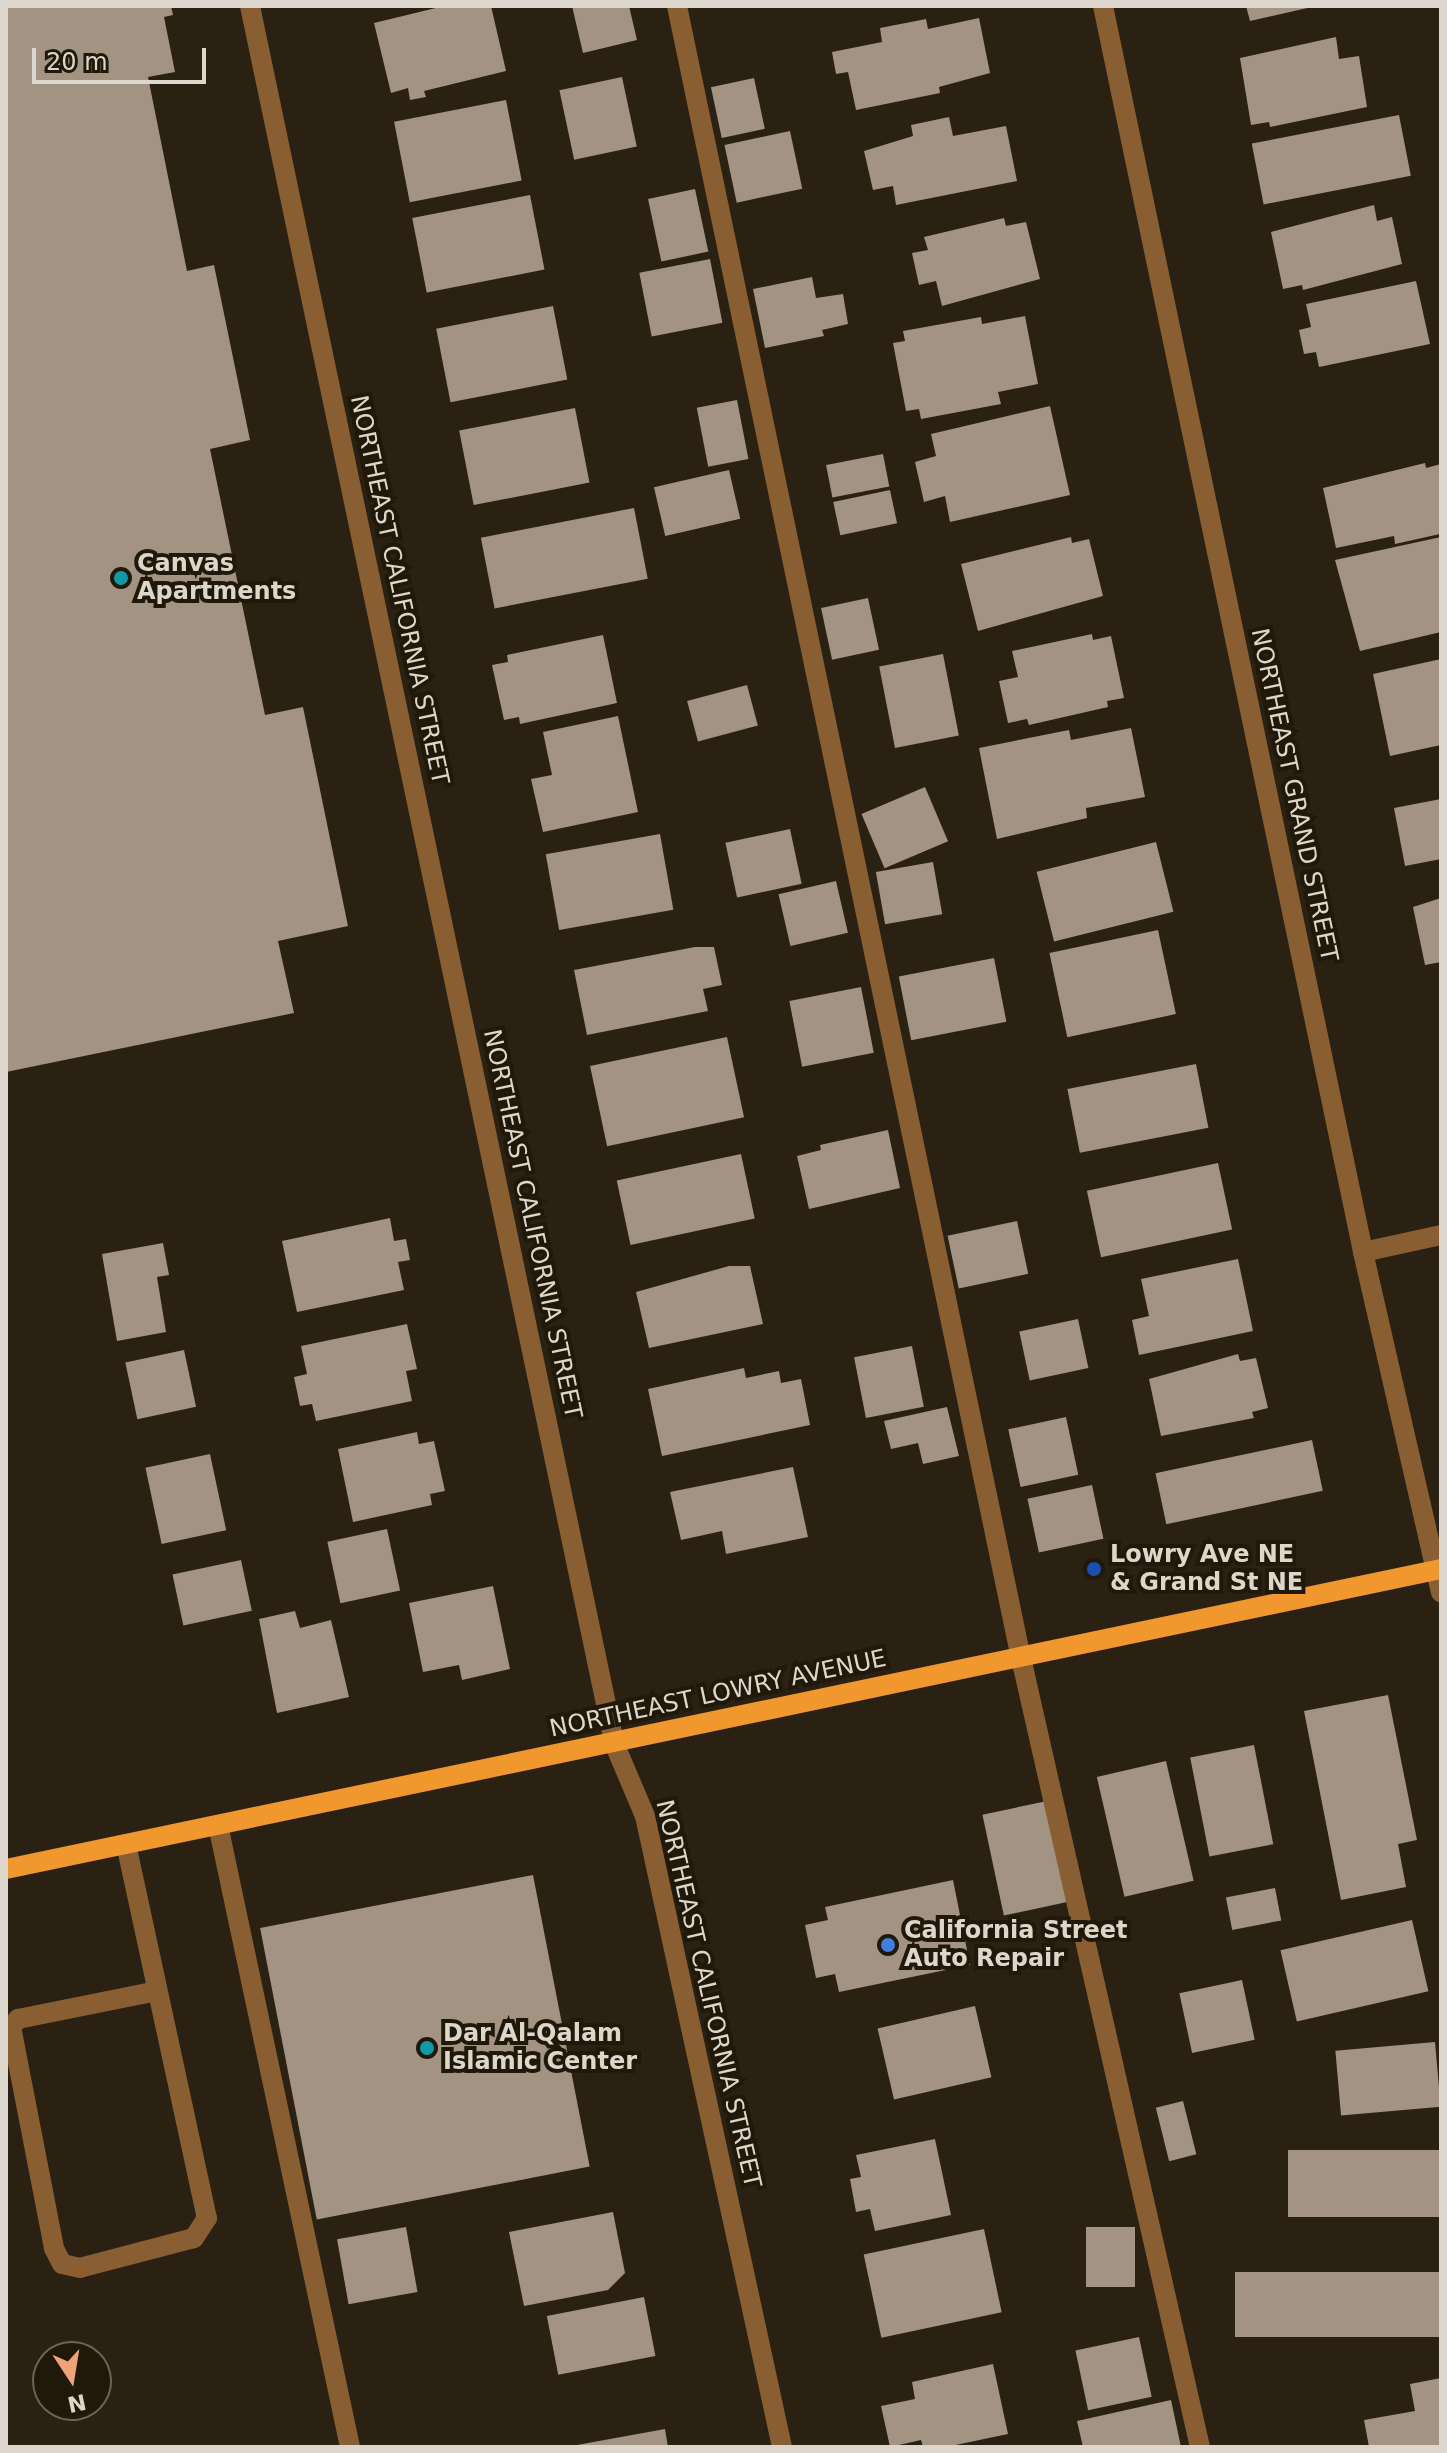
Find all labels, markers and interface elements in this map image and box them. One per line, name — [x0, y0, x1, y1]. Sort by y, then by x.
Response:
scale bar — [36, 32, 210, 82]
text: 20 m — [46, 48, 108, 76]
street label: NORTHEAST CALIFORNIA STREET — [344, 393, 454, 787]
place label: Canvas Apartments — [137, 550, 296, 606]
marker: Canvas Apartments — [112, 569, 130, 587]
street label: NORTHEAST GRAND STREET — [1245, 626, 1343, 964]
street label: NORTHEAST CALIFORNIA STREET — [477, 1027, 587, 1421]
place label: Lowry Ave NE & Grand St NE — [1110, 1541, 1303, 1597]
marker: Lowry Ave NE & Grand St NE — [1085, 1560, 1103, 1578]
street label: NORTHEAST LOWRY AVENUE — [547, 1644, 889, 1744]
street label: NORTHEAST CALIFORNIA STREET — [649, 1797, 767, 2191]
place label: California Street Auto Repair — [904, 1917, 1128, 1973]
marker: California Street Auto Repair — [879, 1936, 897, 1954]
place label: Dar Al-Qalam Islamic Center — [443, 2020, 637, 2076]
marker: Dar Al-Qalam Islamic Center — [418, 2039, 436, 2057]
north arrow — [32, 2341, 112, 2421]
text: N — [65, 2389, 88, 2417]

